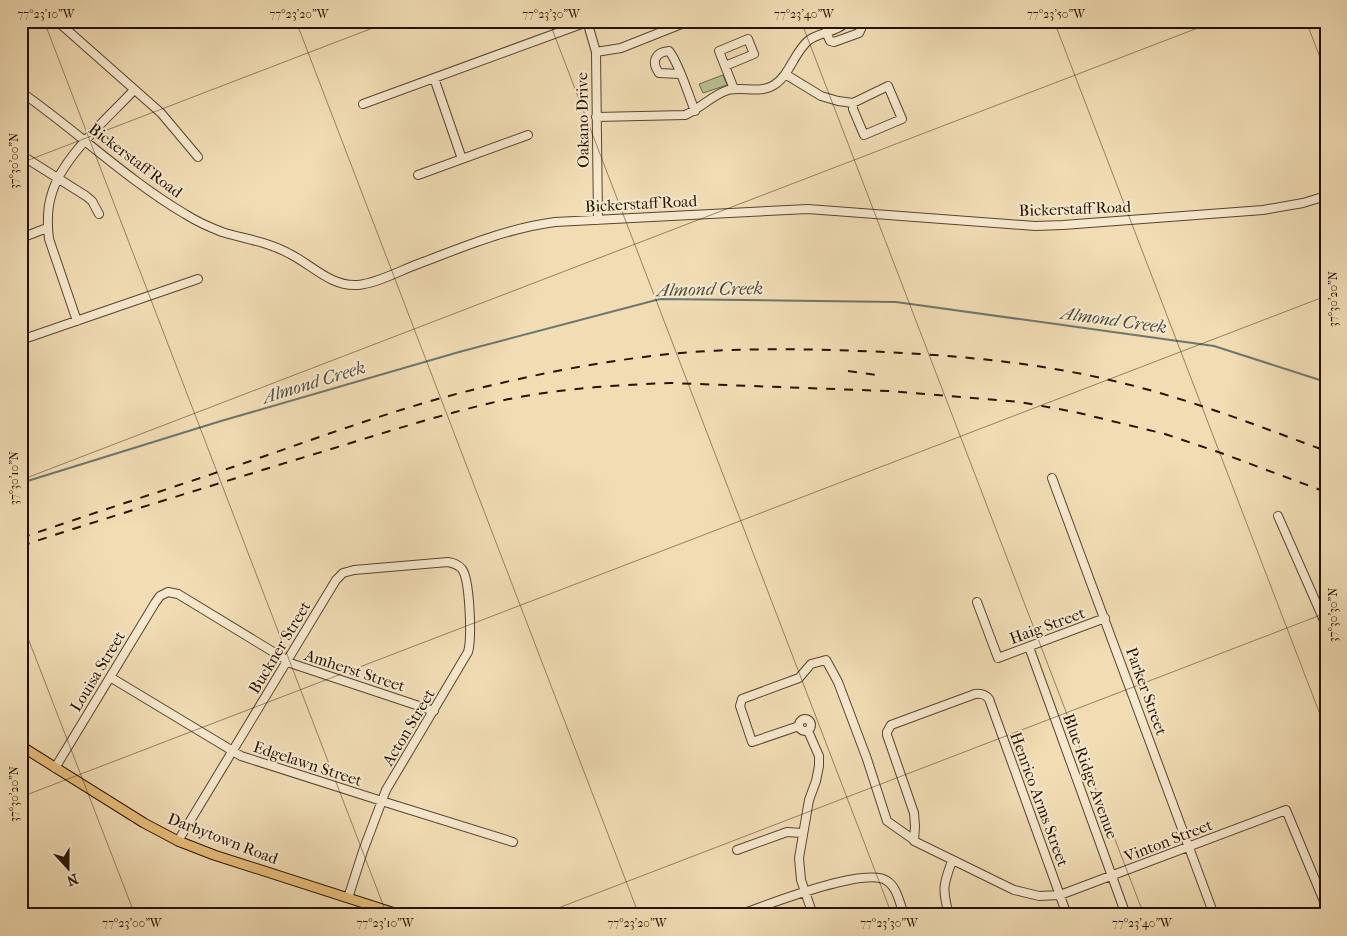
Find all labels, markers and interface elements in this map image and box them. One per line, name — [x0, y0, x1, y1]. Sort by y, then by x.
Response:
text: 77°23'10"W — [18, 7, 76, 21]
text: 77°23'20"W — [270, 7, 330, 21]
text: 77°23'30"W — [522, 7, 581, 21]
text: 77°23'40"W — [774, 7, 835, 21]
text: 77°23'50"W — [1027, 7, 1086, 21]
street label: Oakano Drive — [572, 72, 593, 168]
street label: Bickerstaff Road — [85, 119, 186, 202]
text: 37°30'00"N — [7, 133, 21, 189]
street label: Bickerstaff Road — [584, 191, 698, 216]
street label: Bickerstaff Road — [1019, 197, 1132, 220]
text: 37°30'20"N — [1326, 271, 1340, 327]
water label: Almond Creek — [655, 278, 763, 301]
water label: Almond Creek — [1058, 302, 1168, 338]
water label: Almond Creek — [258, 357, 368, 409]
text: 37°30'10"N — [7, 451, 21, 505]
text: 37°30'30"N — [1326, 588, 1340, 642]
street label: Buckner Street — [244, 597, 315, 697]
street label: Haig Street — [1007, 603, 1088, 648]
street label: Louisa Street — [66, 627, 129, 715]
street label: Amherst Street — [301, 645, 408, 696]
street label: Parker Street — [1122, 645, 1171, 738]
street label: Acton Street — [378, 685, 439, 770]
street label: Blue Ridge Avenue — [1059, 711, 1122, 841]
street label: Henrico Arms Street — [1006, 729, 1073, 869]
street label: Edgelawn Street — [251, 737, 365, 790]
text: 37°30'20"N — [7, 766, 21, 822]
street label: Darbytown Road — [165, 809, 281, 868]
street label: Vinton Street — [1120, 815, 1215, 866]
north arrow — [42, 844, 92, 894]
text: N — [64, 870, 80, 890]
text: 77°23'00"W — [102, 916, 163, 930]
text: 77°23'10"W — [357, 916, 415, 930]
text: 77°23'20"W — [608, 916, 668, 930]
text: 77°23'30"W — [860, 916, 919, 930]
text: 77°23'40"W — [1112, 916, 1173, 930]

